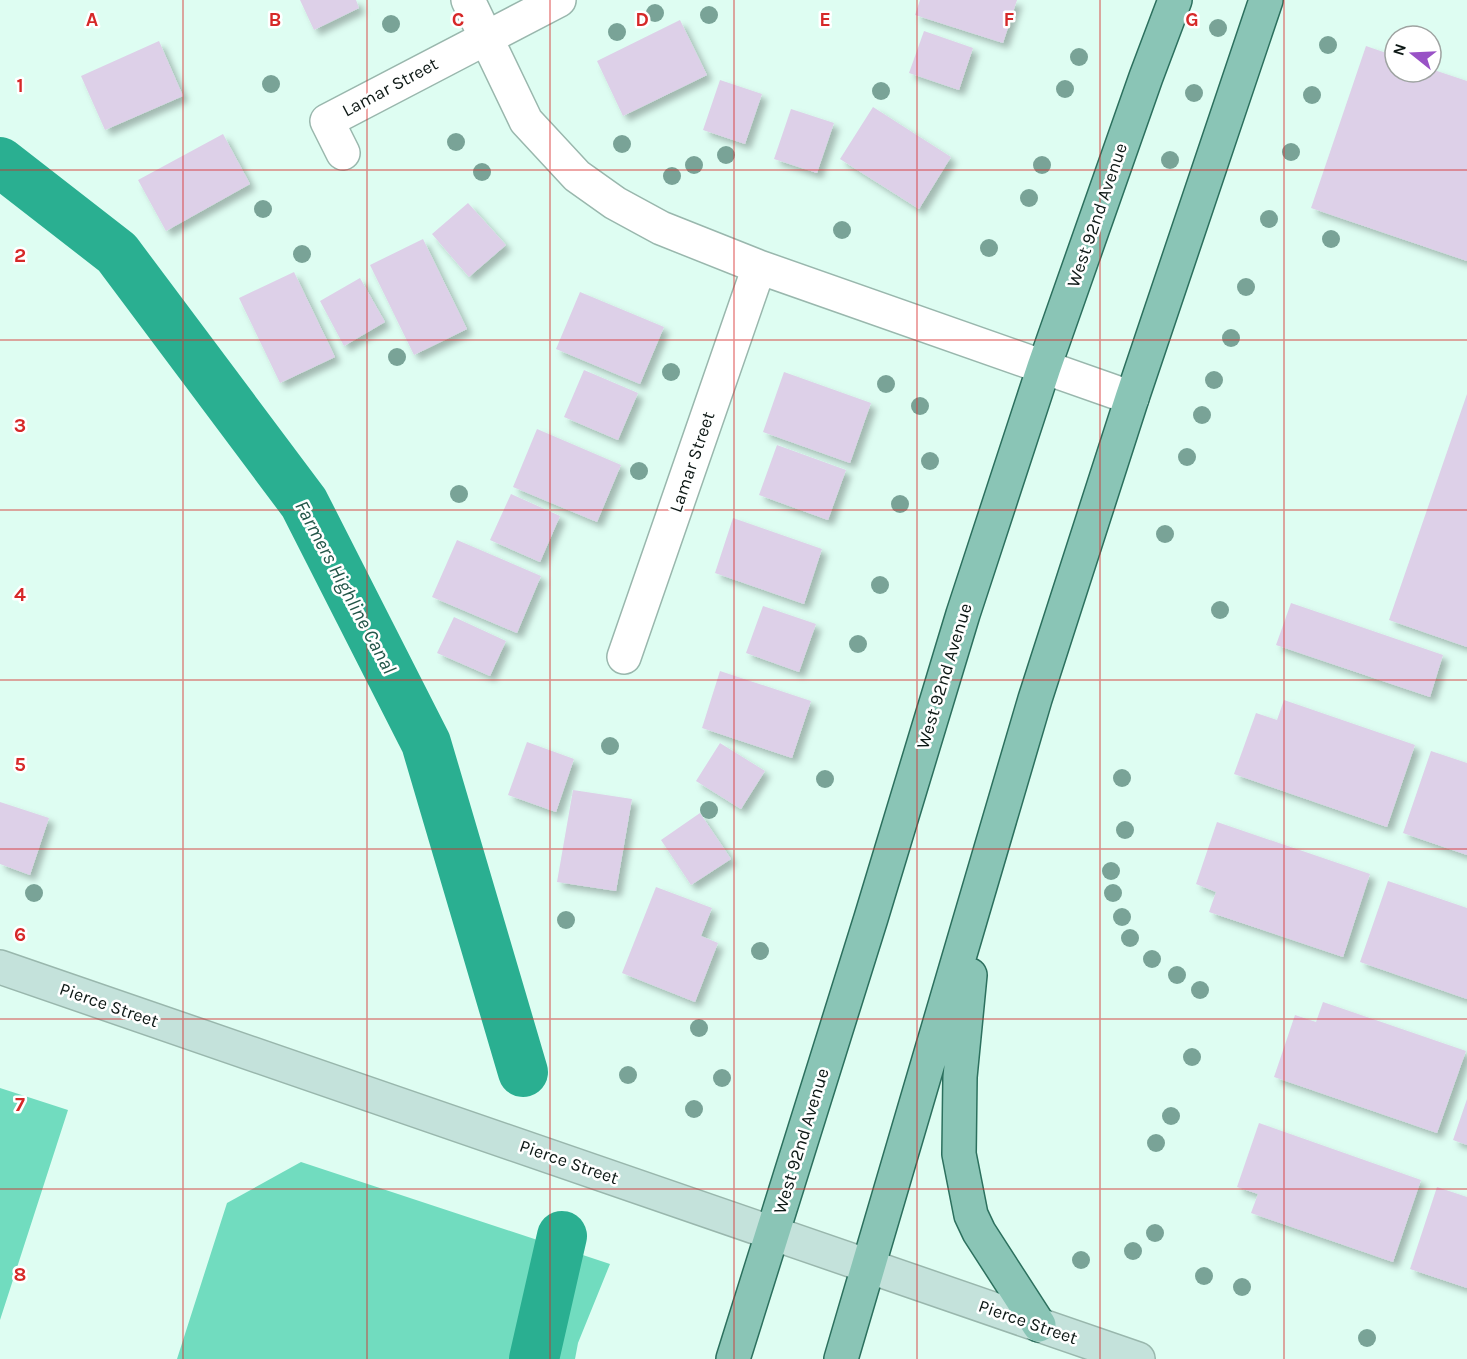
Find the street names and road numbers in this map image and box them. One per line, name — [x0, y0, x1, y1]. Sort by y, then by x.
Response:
street label: Lamar Street — [338, 52, 442, 121]
street label: West 92nd Avenue — [1062, 140, 1132, 290]
street label: Lamar Street — [664, 408, 720, 515]
street label: West 92nd Avenue — [911, 600, 977, 752]
street label: Pierce Street — [57, 978, 162, 1032]
street label: West 92nd Avenue — [768, 1065, 834, 1217]
street label: Pierce Street — [517, 1135, 622, 1189]
street label: Pierce Street — [976, 1295, 1081, 1349]

